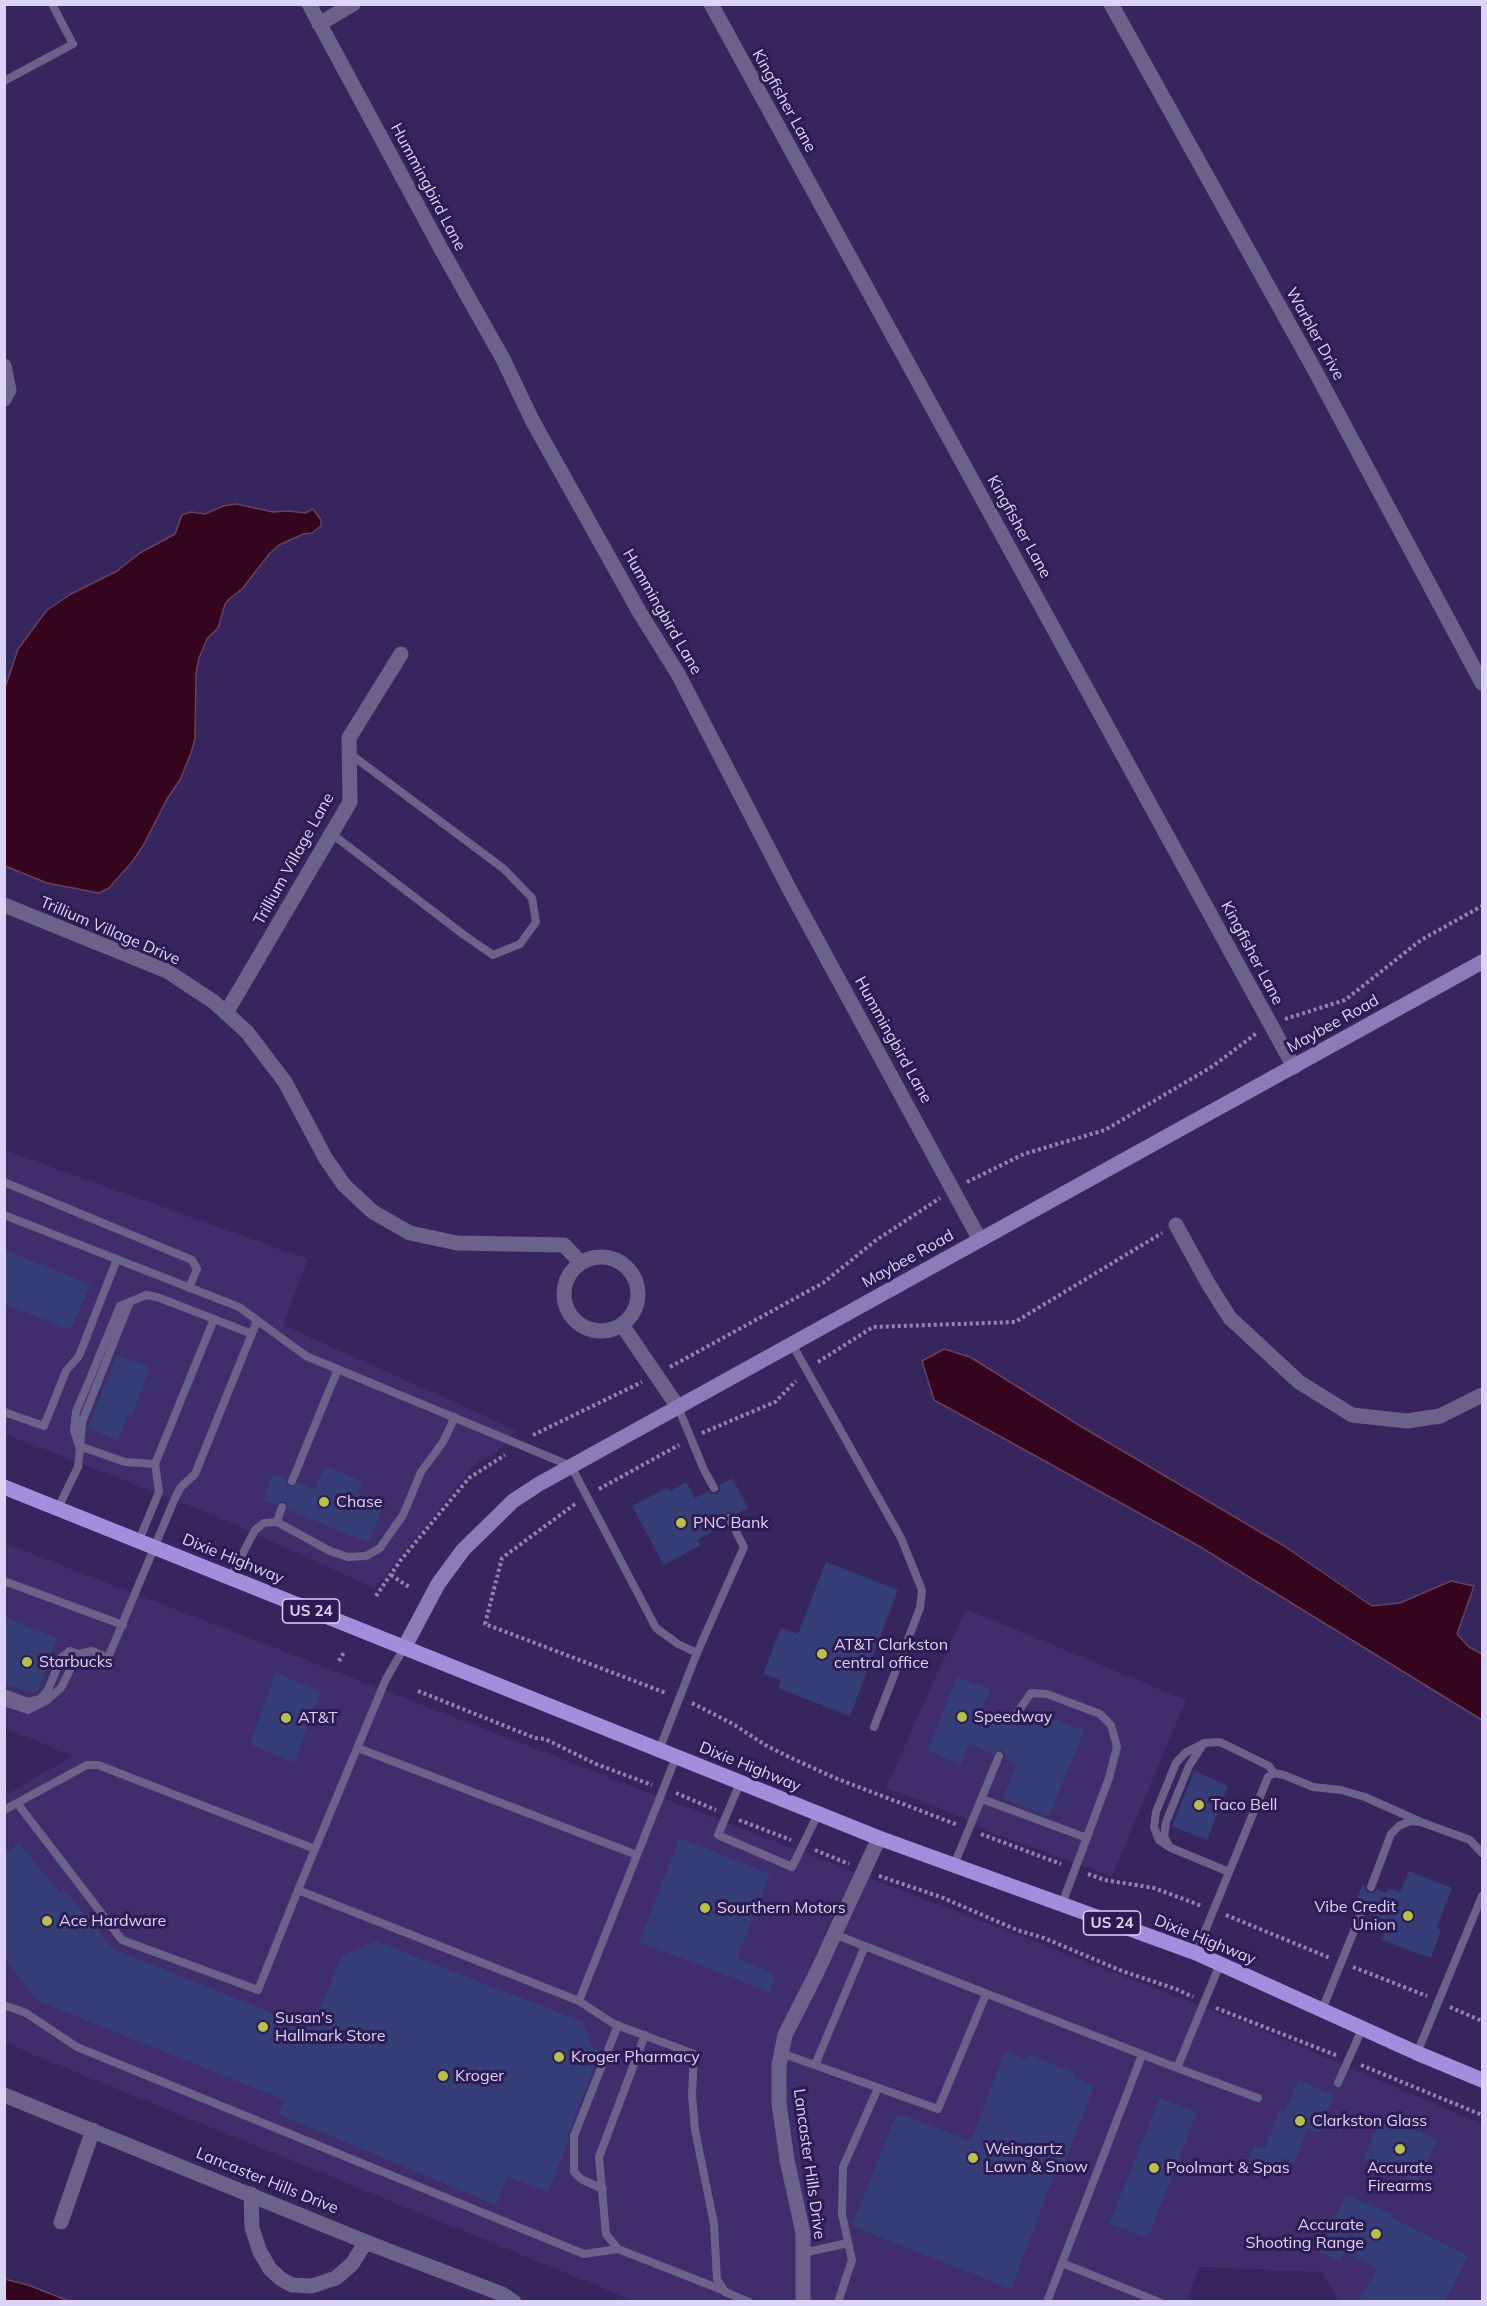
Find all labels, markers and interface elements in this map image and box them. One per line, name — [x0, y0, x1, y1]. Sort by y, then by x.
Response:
street label: Kingfisher Lane — [748, 46, 820, 156]
street label: Hummingbird Lane — [386, 120, 470, 254]
street label: Warbler Drive — [1282, 284, 1348, 384]
street label: Kingfisher Lane — [983, 472, 1055, 582]
street label: Hummingbird Lane — [618, 546, 706, 678]
street label: Trillium Village Lane — [250, 790, 338, 928]
street label: Trillium Village Drive — [37, 893, 183, 969]
street label: Kingfisher Lane — [1217, 898, 1287, 1008]
street label: Hummingbird Lane — [850, 973, 936, 1107]
street label: Maybee Road — [1284, 991, 1382, 1057]
street label: Maybee Road — [859, 1226, 957, 1292]
place label: Chase — [336, 1492, 383, 1512]
marker: Chase — [317, 1495, 331, 1509]
place label: PNC Bank — [693, 1513, 769, 1533]
marker: PNC Bank — [674, 1516, 688, 1530]
street label: Dixie Highway — [179, 1530, 287, 1588]
road number: US 24 — [282, 1599, 340, 1623]
place label: AT&T Clarkston central office — [834, 1635, 948, 1673]
marker: AT&T Clarkston central office — [815, 1647, 829, 1661]
place label: Starbucks — [39, 1652, 113, 1672]
marker: Starbucks — [20, 1655, 34, 1669]
place label: Speedway — [974, 1707, 1052, 1727]
place label: AT&T — [298, 1708, 338, 1728]
marker: Speedway — [955, 1710, 969, 1724]
marker: AT&T — [279, 1711, 293, 1725]
street label: Dixie Highway — [696, 1738, 804, 1796]
place label: Taco Bell — [1211, 1795, 1277, 1815]
marker: Taco Bell — [1192, 1798, 1206, 1812]
place label: Vibe Credit Union — [1314, 1897, 1396, 1935]
place label: Sourthern Motors — [717, 1898, 846, 1918]
marker: Sourthern Motors — [698, 1901, 712, 1915]
marker: Vibe Credit Union — [1401, 1909, 1415, 1923]
place label: Ace Hardware — [59, 1911, 166, 1931]
road number: US 24 — [1084, 1911, 1140, 1935]
street label: Dixie Highway — [1151, 1911, 1259, 1969]
marker: Ace Hardware — [40, 1914, 54, 1928]
place label: Susan's Hallmark Store — [275, 2008, 385, 2046]
marker: Susan's Hallmark Store — [256, 2020, 270, 2034]
place label: Kroger Pharmacy — [571, 2047, 700, 2067]
marker: Kroger Pharmacy — [552, 2050, 566, 2064]
place label: Kroger — [455, 2066, 504, 2086]
marker: Kroger — [436, 2069, 450, 2083]
street label: Lancaster Hills Drive — [789, 2088, 829, 2240]
place label: Clarkston Glass — [1312, 2111, 1427, 2131]
marker: Clarkston Glass — [1293, 2114, 1307, 2128]
place label: Weingartz Lawn & Snow — [985, 2139, 1088, 2177]
marker: Accurate Firearms — [1393, 2142, 1407, 2156]
street label: Lancaster Hills Drive — [193, 2144, 341, 2218]
marker: Weingartz Lawn & Snow — [966, 2151, 980, 2165]
place label: Poolmart & Spas — [1166, 2158, 1290, 2178]
place label: Accurate Firearms — [1367, 2158, 1433, 2196]
marker: Poolmart & Spas — [1147, 2161, 1161, 2175]
place label: Accurate Shooting Range — [1245, 2215, 1364, 2253]
marker: Accurate Shooting Range — [1369, 2227, 1383, 2241]

